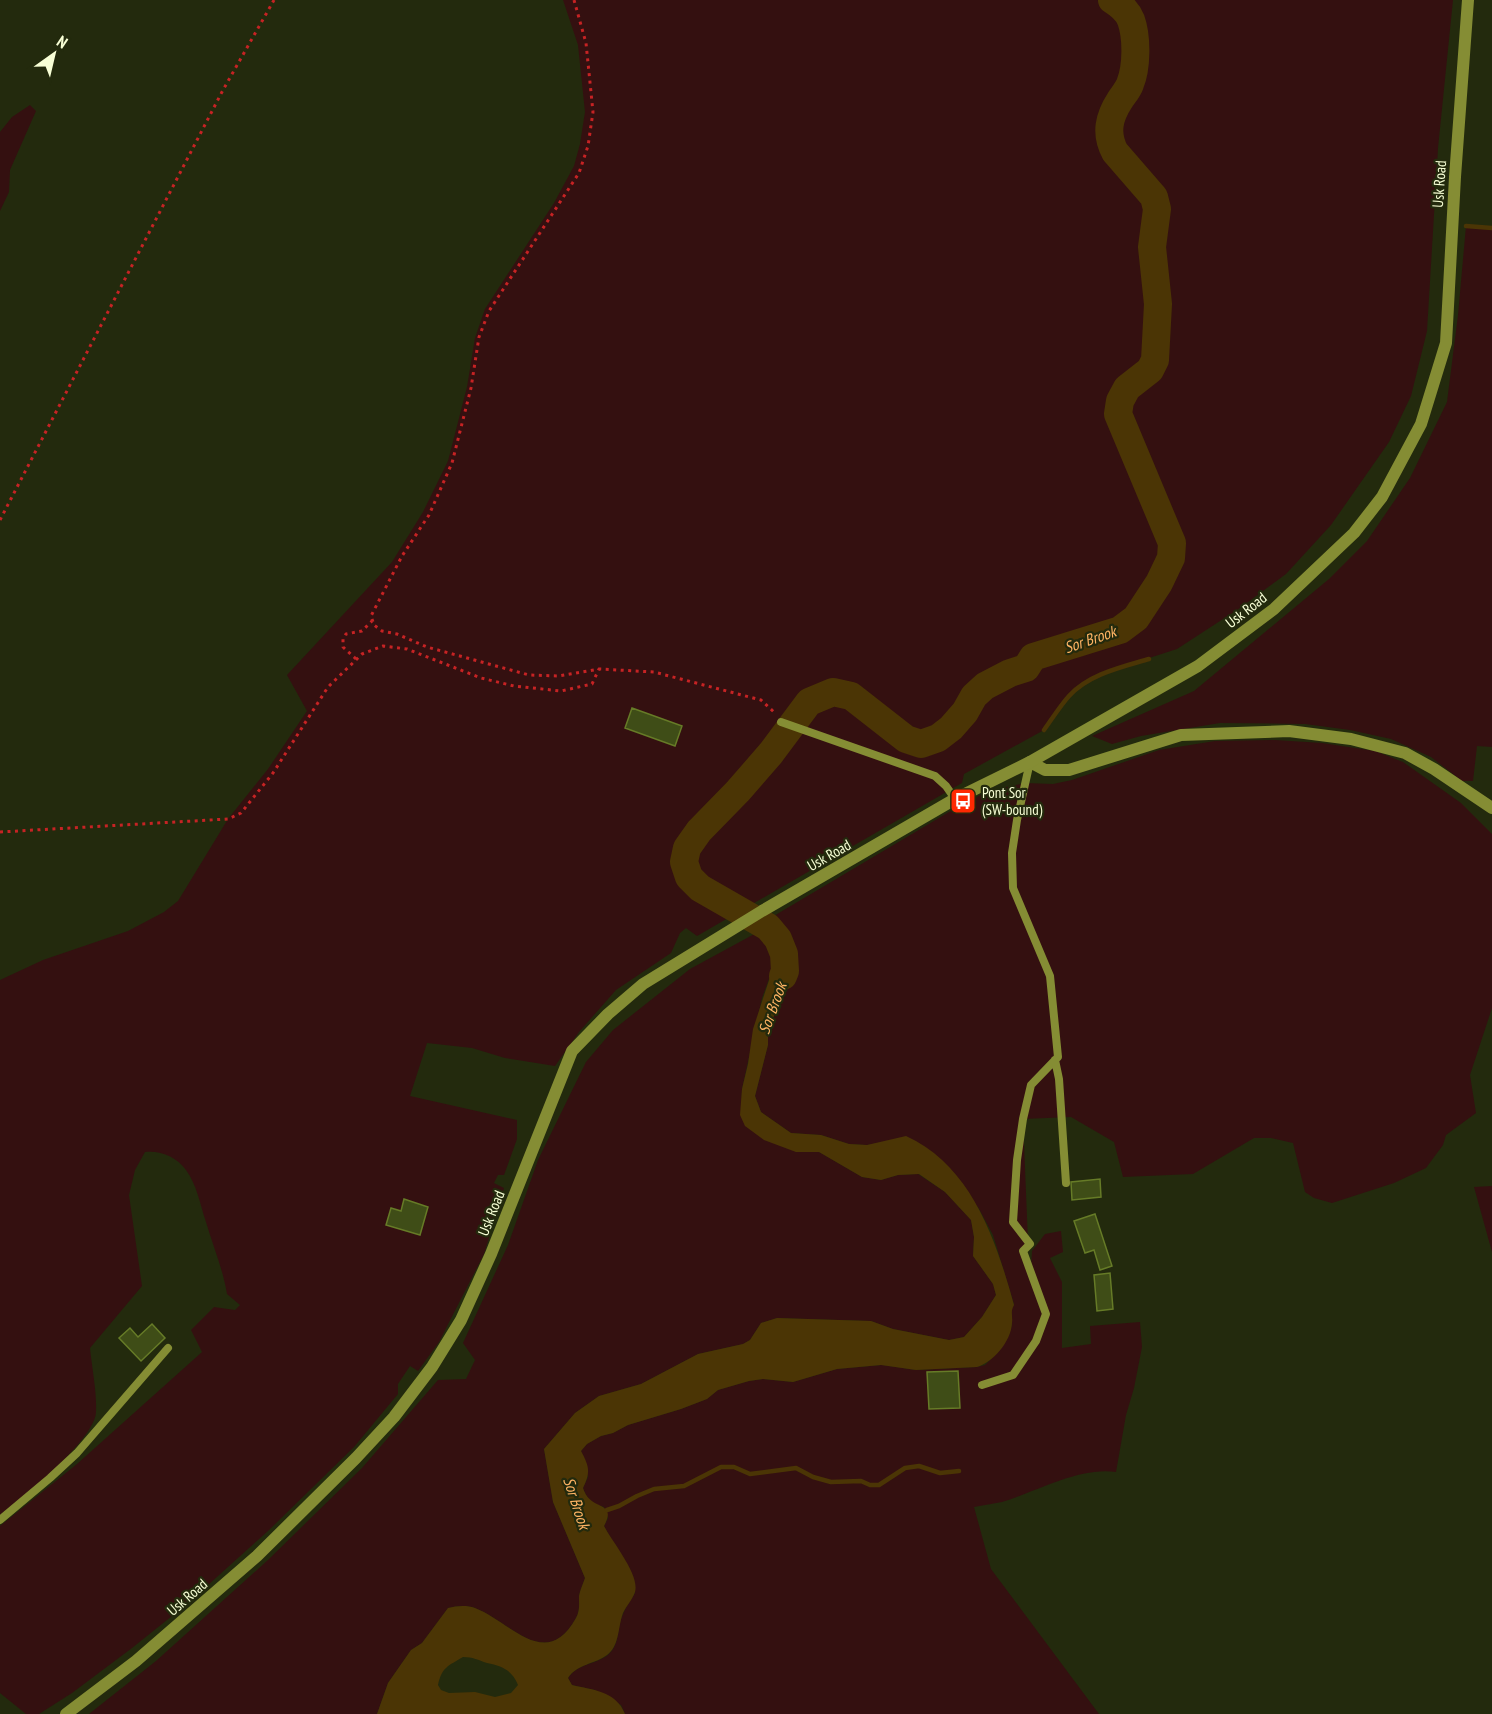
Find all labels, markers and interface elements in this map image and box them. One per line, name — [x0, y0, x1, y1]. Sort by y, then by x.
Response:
north arrow — [24, 24, 84, 84]
text: N — [53, 31, 72, 52]
street label: Usk Road — [1428, 160, 1450, 208]
street label: Usk Road — [1222, 588, 1270, 632]
water label: Sor Brook — [1061, 620, 1120, 657]
place label: Pont Sor (SW-bound) — [982, 783, 1043, 819]
bus stop icon: Pont Sor (SW-bound) — [948, 786, 978, 816]
street label: Usk Road — [804, 835, 854, 875]
water label: Sor Brook — [753, 978, 791, 1037]
street label: Usk Road — [473, 1188, 509, 1238]
water label: Sor Brook — [559, 1474, 595, 1533]
street label: Usk Road — [163, 1574, 211, 1620]

